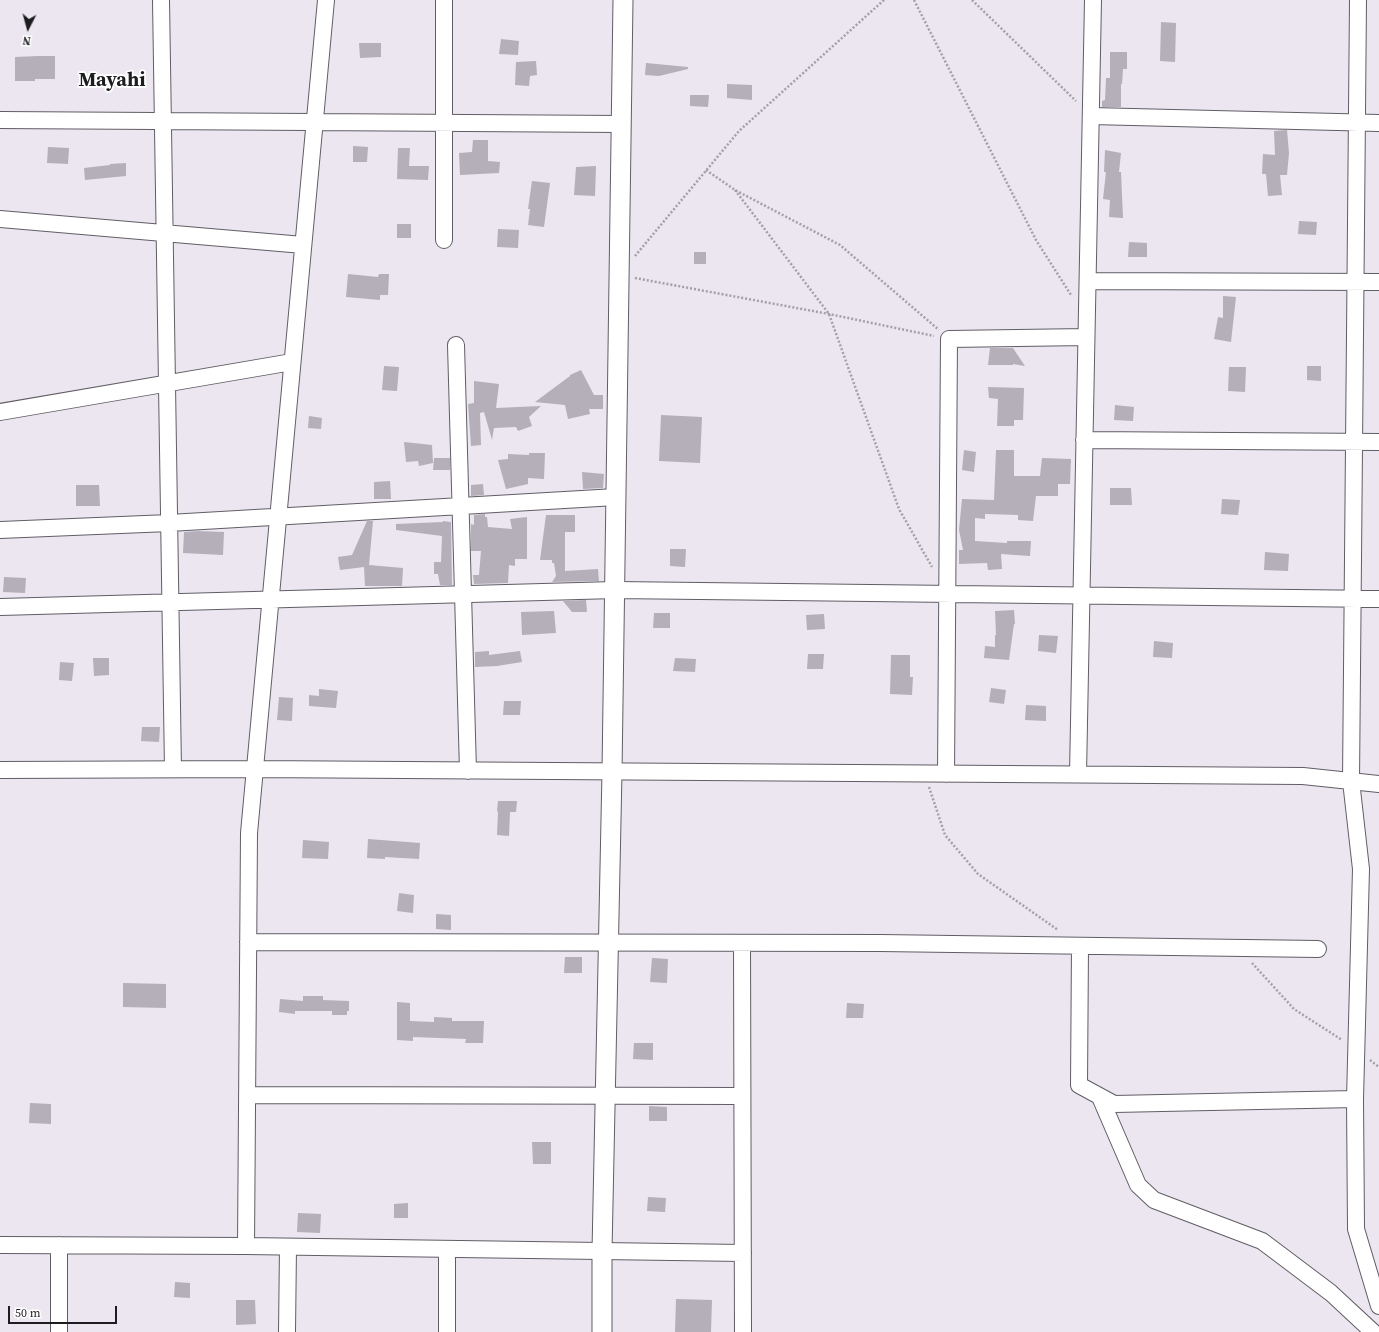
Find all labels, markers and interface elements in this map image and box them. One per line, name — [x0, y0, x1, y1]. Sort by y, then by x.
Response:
north arrow — [8, 8, 48, 48]
text: N — [22, 33, 31, 48]
district label: Mayahi — [78, 69, 146, 93]
scale bar — [10, 1298, 119, 1324]
text: 50 m — [15, 1305, 41, 1321]

